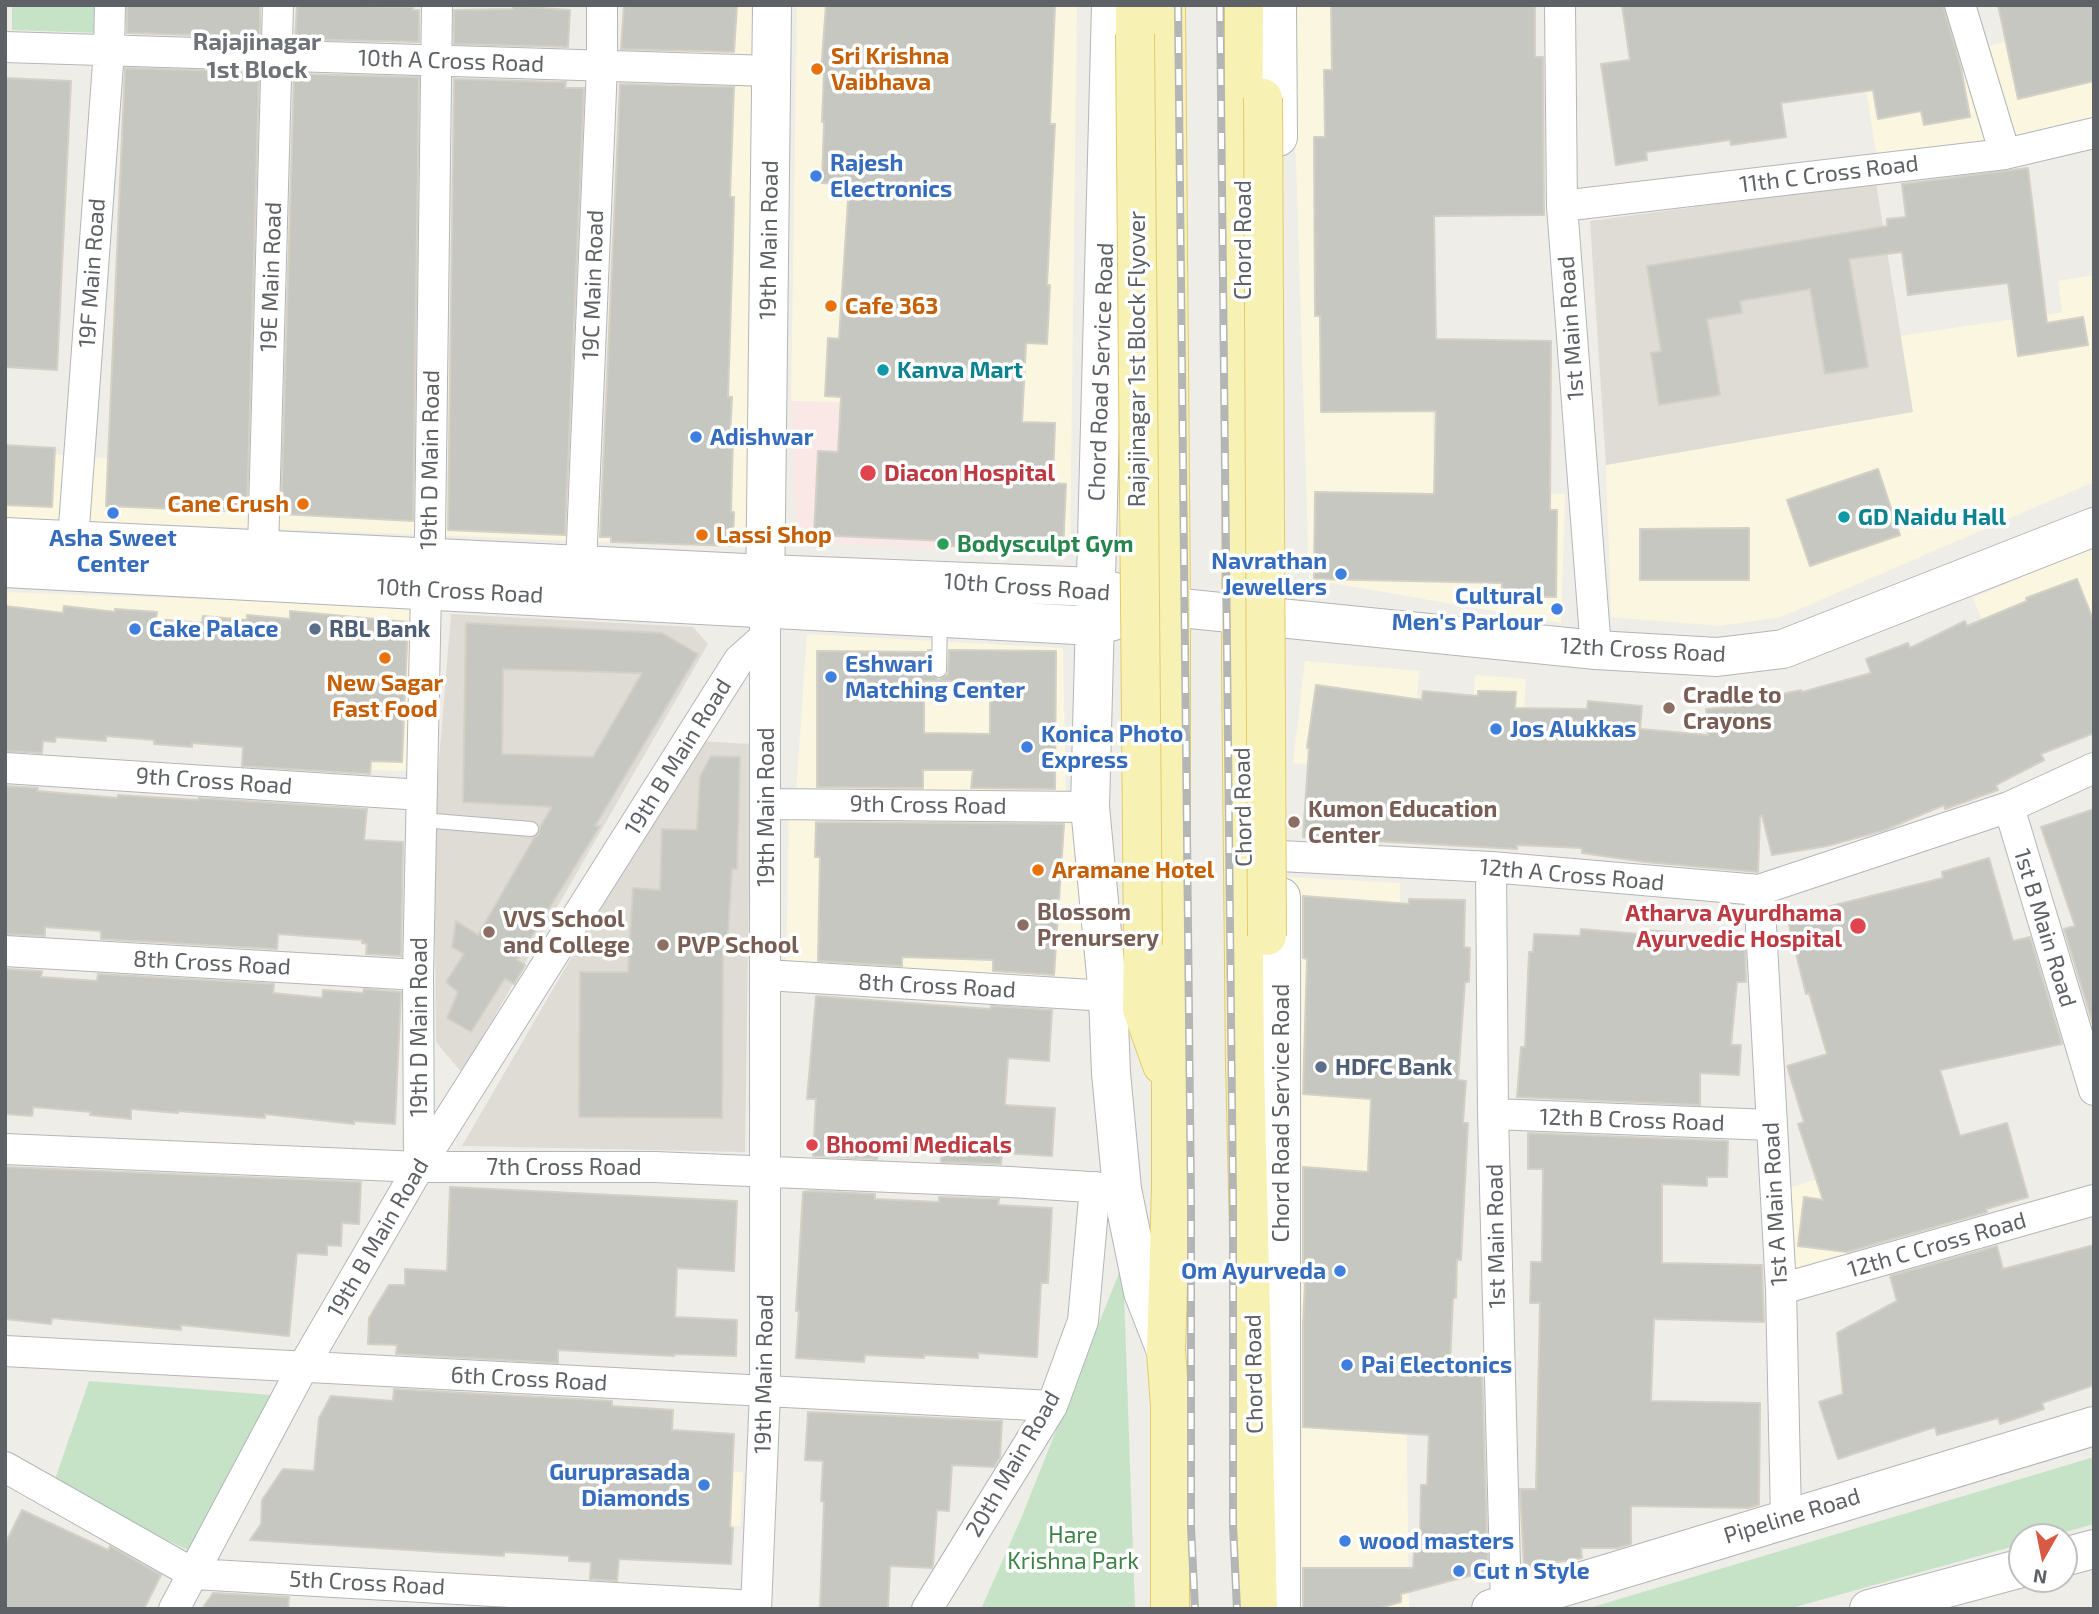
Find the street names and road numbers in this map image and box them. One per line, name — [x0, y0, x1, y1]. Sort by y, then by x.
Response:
street label: 10th A Cross Road — [357, 44, 545, 78]
street label: 11th C Cross Road — [1738, 149, 1920, 199]
street label: 19th Main Road — [754, 160, 784, 320]
street label: Chord Road — [1229, 180, 1257, 300]
street label: 19F Main Road — [73, 197, 111, 349]
street label: 19E Main Road — [255, 201, 287, 353]
street label: 19C Main Road — [577, 209, 609, 361]
street label: Rajajinagar 1st Block Flyover — [1123, 211, 1151, 507]
street label: Chord Road Service Road — [1083, 242, 1119, 502]
street label: 1st Main Road — [1552, 255, 1590, 401]
street label: 19th D Main Road — [415, 370, 445, 550]
street label: 10th Cross Road — [943, 567, 1111, 607]
street label: 10th Cross Road — [376, 573, 544, 609]
street label: 12th Cross Road — [1559, 632, 1727, 668]
street label: 19th B Main Road — [619, 674, 737, 840]
street label: 19th Main Road — [752, 727, 780, 887]
street label: Chord Road — [1228, 747, 1258, 867]
street label: 9th Cross Road — [135, 762, 293, 800]
street label: 9th Cross Road — [849, 790, 1007, 820]
street label: 1st B Main Road — [2008, 846, 2082, 1010]
street label: 12th A Cross Road — [1478, 853, 1666, 897]
street label: 19th D Main Road — [405, 937, 433, 1117]
street label: 8th Cross Road — [132, 945, 292, 981]
street label: 8th Cross Road — [857, 968, 1017, 1004]
street label: Chord Road Service Road — [1267, 984, 1295, 1242]
street label: 12th B Cross Road — [1539, 1103, 1725, 1137]
street label: 1st A Main Road — [1757, 1121, 1793, 1287]
street label: 7th Cross Road — [486, 1153, 642, 1181]
street label: 19th B Main Road — [321, 1154, 435, 1322]
street label: 1st Main Road — [1481, 1163, 1511, 1309]
street label: 12th C Cross Road — [1845, 1206, 2029, 1284]
street label: 19th Main Road — [749, 1294, 779, 1454]
street label: Chord Road — [1239, 1314, 1269, 1434]
street label: 6th Cross Road — [450, 1361, 608, 1397]
street label: 20th Main Road — [960, 1386, 1066, 1542]
street label: Pipeline Road — [1720, 1482, 1864, 1550]
street label: 5th Cross Road — [288, 1565, 446, 1601]

